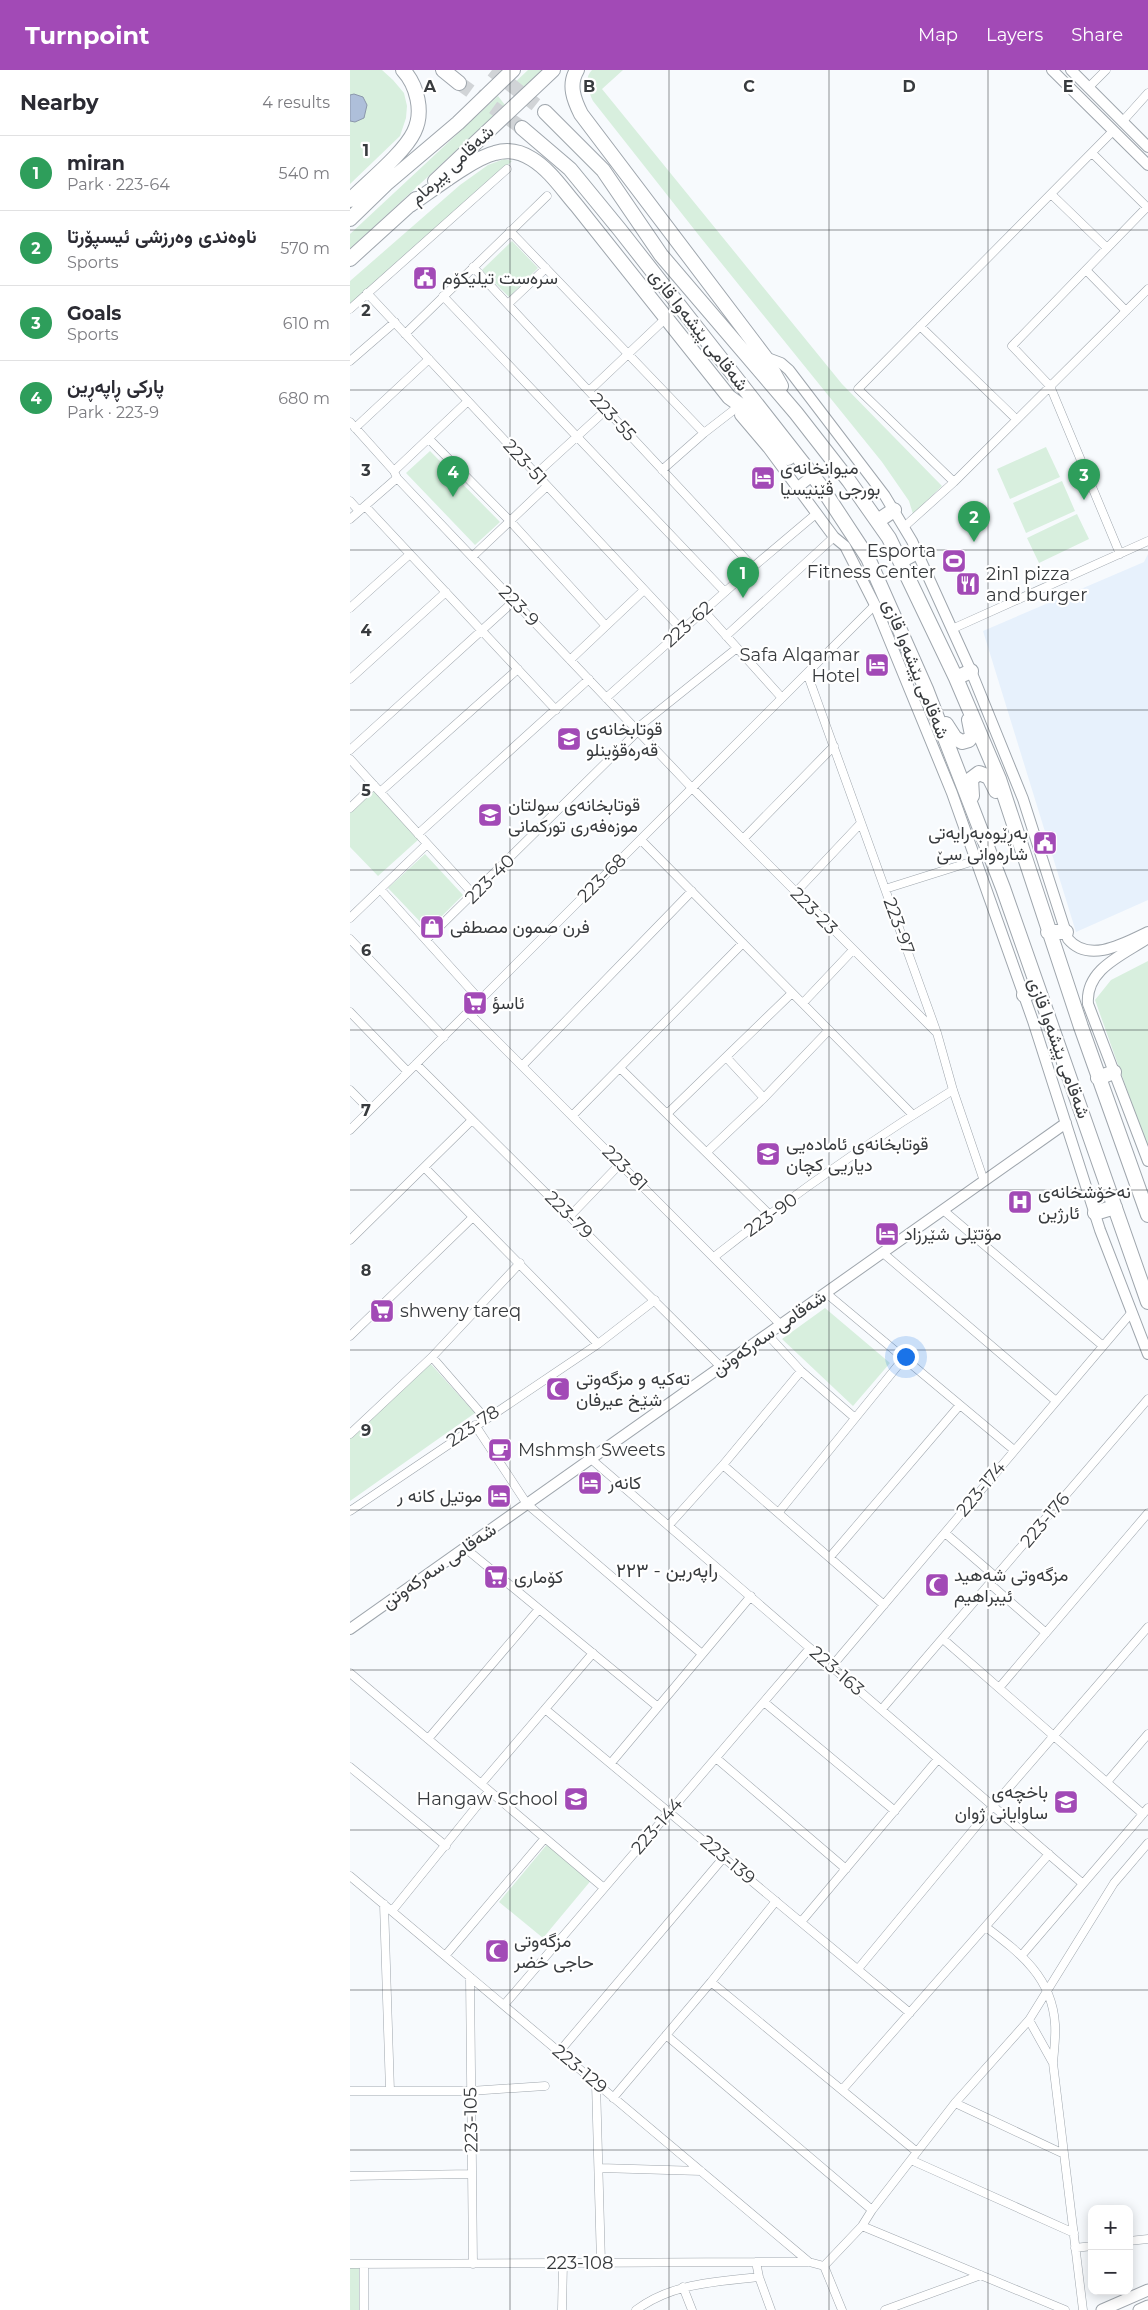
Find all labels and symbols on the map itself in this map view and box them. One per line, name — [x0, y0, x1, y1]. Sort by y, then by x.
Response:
text: A — [423, 77, 437, 96]
text: B — [583, 77, 595, 96]
text: C — [743, 77, 755, 96]
text: D — [902, 77, 916, 96]
text: E — [1063, 77, 1073, 96]
street label: شەقامی پیرمام — [405, 121, 499, 210]
text: 1 — [363, 141, 369, 160]
public building icon: سره‌ست تیلیکۆم — [412, 265, 438, 291]
street label: شەقامی پێشەوا قازی — [644, 265, 753, 396]
place label: سره‌ست تیلیکۆم — [442, 267, 558, 290]
text: 2 — [361, 301, 371, 320]
street label: 223-55 — [585, 388, 641, 446]
street label: 223-51 — [498, 435, 552, 489]
pin: 4 — [437, 456, 469, 497]
place label: میوانخانەی بورجی ڤێنیسیا — [780, 457, 880, 500]
pin: 3 — [1068, 459, 1100, 500]
text: 3 — [360, 461, 371, 480]
hotel icon: میوانخانەی بورجی ڤێنیسیا — [750, 465, 776, 491]
pin: 2 — [958, 501, 990, 542]
place label: Esporta Fitness Center — [807, 540, 936, 583]
sports icon: Esporta Fitness Center — [941, 548, 967, 574]
pin: 1 — [727, 557, 759, 598]
place label: 2in1 pizza and burger — [986, 563, 1087, 606]
restaurant icon: 2in1 pizza and burger — [955, 571, 981, 597]
street label: 223-9 — [494, 581, 544, 631]
street label: 223-62 — [659, 596, 717, 652]
street label: شەقامی پێشەوا قازی — [877, 596, 954, 742]
text: 4 — [360, 621, 372, 640]
place label: Safa Alqamar Hotel — [740, 644, 860, 687]
hotel icon: Safa Alqamar Hotel — [864, 652, 890, 678]
place label: قوتابخانەی قەرەقۆینلو — [586, 718, 662, 761]
school or university icon: قوتابخانەی قەرەقۆینلو — [556, 726, 582, 752]
text: 5 — [361, 781, 371, 800]
place label: قوتابخانەی سولتان موزەفەری تورکمانی — [508, 794, 640, 837]
school or university icon: قوتابخانەی سولتان موزەفەری تورکمانی — [477, 802, 503, 828]
place label: بەڕێوەبەرایەتی شارەوانی سێ — [928, 822, 1028, 865]
public building icon: بەڕێوەبەرایەتی شارەوانی سێ — [1032, 830, 1058, 856]
street label: 223-68 — [573, 849, 631, 907]
street label: 223-40 — [461, 850, 519, 908]
street label: 223-23 — [786, 883, 842, 939]
street label: 223-97 — [879, 895, 919, 957]
shop icon: فرن صمون مصطفى — [419, 914, 445, 940]
place label: فرن صمون مصطفى — [450, 916, 590, 938]
text: 6 — [361, 941, 371, 960]
street label: شەقامی پێشەوا قازی — [1022, 974, 1095, 1122]
supermarket icon: ئاسؤ — [462, 990, 488, 1016]
place label: ئاسؤ — [492, 992, 524, 1014]
text: 7 — [361, 1101, 371, 1120]
place label: قوتابخانەی ئامادەیی دیاریی کچان — [786, 1133, 928, 1177]
street label: 223-81 — [598, 1141, 652, 1195]
school or university icon: قوتابخانەی ئامادەیی دیاریی کچان — [755, 1141, 781, 1167]
place label: نەخۆشخانەی ئارژین — [1038, 1181, 1131, 1224]
street label: 223-79 — [540, 1186, 598, 1244]
street label: 223-90 — [740, 1188, 802, 1242]
hospital icon: نەخۆشخانەی ئارژین — [1007, 1189, 1033, 1215]
hotel icon: مۆتێلی شێرزاد — [874, 1221, 900, 1247]
place label: مۆتێلی شێرزاد — [904, 1223, 1002, 1245]
text: 8 — [361, 1261, 371, 1280]
street label: شەقامی سەرکەوتن — [708, 1285, 830, 1381]
supermarket icon: shweny tareq — [369, 1298, 395, 1324]
place label: shweny tareq — [400, 1300, 521, 1322]
your location — [893, 1344, 919, 1370]
place label: تەکیە و مزگەوتی شێخ عیرفان — [576, 1368, 690, 1412]
mosque icon: تەکیە و مزگەوتی شێخ عیرفان — [545, 1376, 571, 1402]
street label: 223-78 — [442, 1400, 504, 1452]
text: 9 — [361, 1421, 371, 1440]
cafe icon: Mshmsh Sweets — [487, 1437, 513, 1463]
place label: Mshmsh Sweets — [518, 1439, 665, 1461]
street label: 223-174 — [952, 1457, 1010, 1521]
hotel icon: کانەر — [577, 1470, 603, 1496]
place label: کانەر — [607, 1472, 641, 1494]
hotel icon: موتيل كانه ر — [486, 1483, 512, 1509]
place label: موتيل كانه ر — [396, 1485, 482, 1507]
street label: 223-176 — [1016, 1488, 1074, 1552]
street label: شەقامی سەرکەوتن — [378, 1518, 500, 1614]
district label: راپەرین - ٢٢٣ — [616, 1559, 718, 1584]
supermarket icon: كۆماری — [483, 1564, 509, 1590]
place label: مزگەوتی شەهید ئیبراهیم — [954, 1564, 1068, 1608]
place label: كۆماری — [514, 1566, 563, 1588]
mosque icon: مزگەوتی شەهید ئیبراهیم — [924, 1572, 950, 1598]
street label: 223-163 — [805, 1641, 869, 1701]
place label: باخچەی ساوایانی ژوان — [955, 1781, 1048, 1824]
school or university icon: Hangaw School — [563, 1786, 589, 1812]
place label: Hangaw School — [417, 1788, 558, 1810]
school or university icon: باخچەی ساوایانی ژوان — [1053, 1789, 1079, 1815]
street label: 223-144 — [627, 1793, 687, 1859]
street label: 223-139 — [696, 1831, 760, 1889]
place label: مزگه‌وتی حاجی خضر — [513, 1930, 594, 1973]
mosque icon: مزگه‌وتی حاجی خضر — [484, 1938, 510, 1964]
street label: 223-129 — [548, 2040, 612, 2098]
street label: 223-105 — [459, 2087, 483, 2153]
street label: 223-108 — [546, 2252, 614, 2274]

